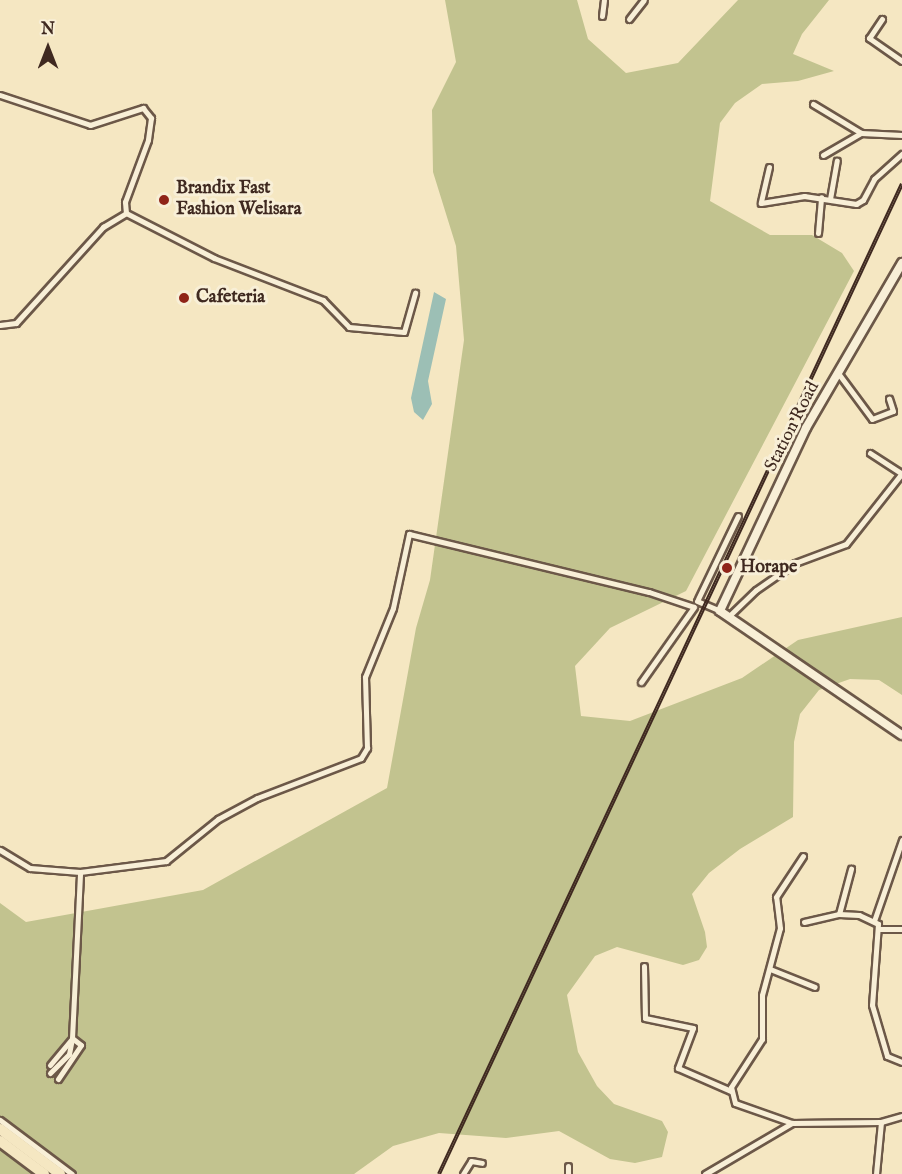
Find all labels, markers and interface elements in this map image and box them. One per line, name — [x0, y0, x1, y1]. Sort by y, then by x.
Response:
north arrow — [18, 18, 78, 78]
text: N — [41, 20, 55, 40]
place label: Brandix Fast Fashion Welisara — [176, 179, 301, 222]
marker: Brandix Fast Fashion Welisara — [157, 193, 171, 207]
place label: Cafeteria — [196, 287, 265, 309]
marker: Cafeteria — [177, 291, 191, 305]
street label: Station Road — [761, 378, 825, 476]
place label: Horape — [740, 557, 797, 579]
marker: Horape — [718, 559, 736, 577]

